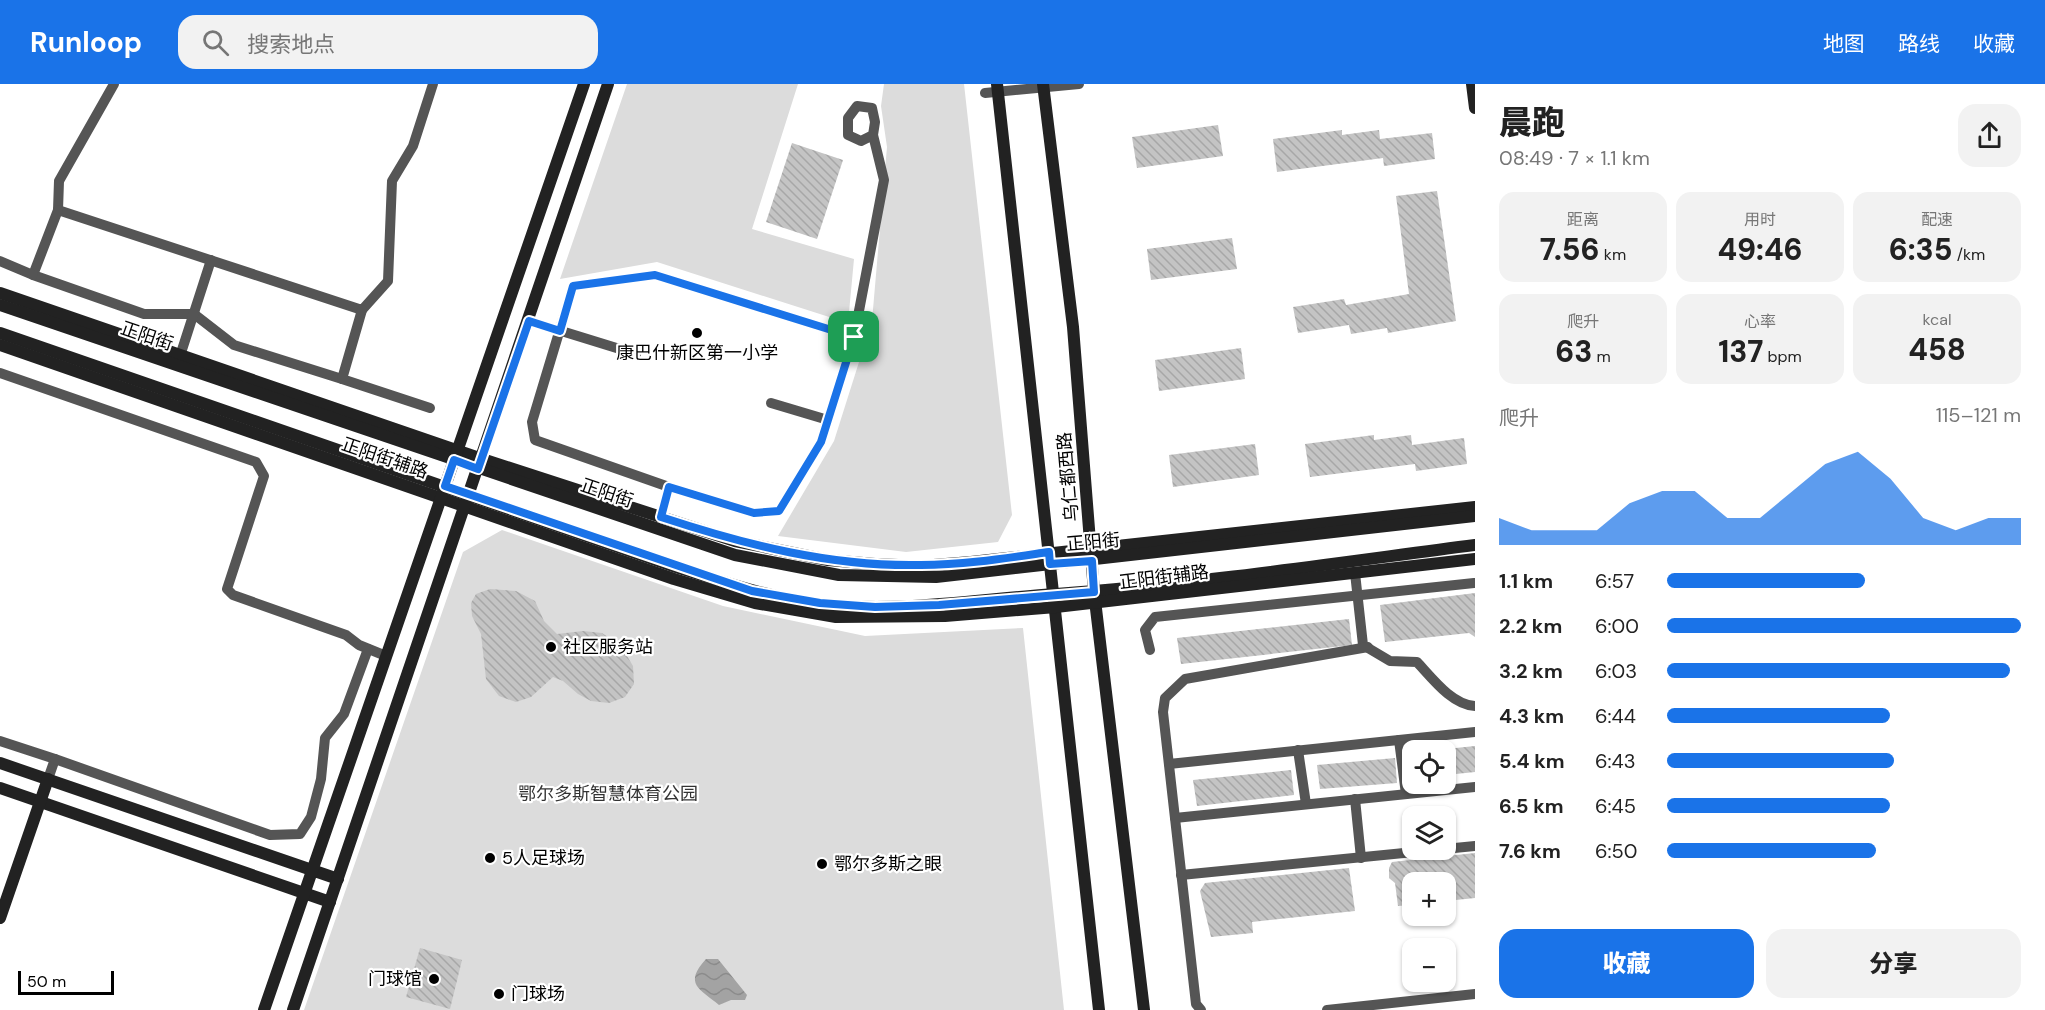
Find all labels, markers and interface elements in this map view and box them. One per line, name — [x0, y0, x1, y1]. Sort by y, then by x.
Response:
search box — [178, 15, 598, 69]
text: Runloop — [30, 24, 142, 61]
icon: search — [199, 26, 232, 59]
text: 搜索地点 — [247, 30, 335, 59]
text: 地图 — [1823, 30, 1865, 58]
text: 路线 — [1898, 30, 1940, 58]
text: 收藏 — [1973, 30, 2015, 58]
text: 晨跑 — [1499, 101, 1565, 144]
button: share — [1958, 104, 2021, 167]
text: 08:49 · 7 × 1.1 km — [1499, 145, 1650, 171]
text: 距离 — [1567, 209, 1599, 230]
text: 用时 — [1744, 209, 1776, 230]
text: 配速 — [1921, 209, 1953, 230]
text: 7.56 — [1540, 230, 1600, 269]
text: 49:46 — [1717, 230, 1803, 269]
text: 6:35 — [1889, 230, 1952, 269]
text: km — [1600, 244, 1626, 265]
text: /km — [1952, 244, 1985, 265]
text: kcal — [1923, 309, 1951, 330]
pin — [828, 311, 879, 362]
text: 爬升 — [1567, 311, 1599, 332]
text: 心率 — [1744, 311, 1776, 332]
street label: 正阳街 — [118, 316, 176, 356]
icon: arrive — [837, 320, 870, 353]
marker: 康巴什新区第一小学 — [690, 326, 704, 340]
text: 458 — [1908, 330, 1966, 369]
text: 63 — [1555, 332, 1592, 371]
text: 137 — [1718, 332, 1763, 371]
place label: 康巴什新区第一小学 — [616, 341, 778, 365]
text: m — [1592, 346, 1611, 367]
text: bpm — [1763, 346, 1802, 367]
text: 115–121 m — [1936, 402, 2021, 428]
text: 爬升 — [1499, 405, 1539, 431]
street label: 乌仁都西路 — [1052, 431, 1084, 523]
street label: 正阳街辅路 — [339, 432, 431, 484]
street label: 正阳街 — [578, 473, 636, 513]
street label: 正阳街 — [1065, 528, 1121, 556]
street label: 正阳街辅路 — [1118, 560, 1210, 594]
text: 1.1 km — [1499, 568, 1553, 594]
text: 6:57 — [1595, 568, 1634, 594]
text: 2.2 km — [1499, 613, 1562, 639]
text: 6:00 — [1595, 613, 1639, 639]
place label: 社区服务站 — [563, 635, 653, 659]
marker: 社区服务站 — [544, 640, 558, 654]
text: 3.2 km — [1499, 658, 1563, 684]
text: 6:03 — [1595, 658, 1637, 684]
text: 4.3 km — [1499, 703, 1564, 729]
text: 6:44 — [1595, 703, 1636, 729]
map controls — [1402, 740, 1456, 992]
button: locate — [1402, 740, 1456, 794]
text: 5.4 km — [1499, 748, 1565, 774]
text: 6:43 — [1595, 748, 1636, 774]
park label: 鄂尔多斯智慧体育公园 — [518, 782, 698, 806]
text: 6.5 km — [1499, 793, 1564, 819]
text: 6:45 — [1595, 793, 1636, 819]
button: layers — [1402, 806, 1456, 860]
text: 7.6 km — [1499, 838, 1561, 864]
text: 6:50 — [1595, 838, 1637, 864]
place label: 5人足球场 — [502, 846, 585, 870]
marker: 5人足球场 — [483, 851, 497, 865]
place label: 鄂尔多斯之眼 — [834, 852, 942, 876]
marker: 鄂尔多斯之眼 — [815, 857, 829, 871]
button: + — [1402, 872, 1456, 926]
button: 收藏 — [1499, 929, 1754, 998]
button: 分享 — [1766, 929, 2021, 998]
button: − — [1402, 938, 1456, 992]
place label: 门球馆 — [368, 967, 422, 991]
scale bar — [18, 968, 114, 996]
text: 50 m — [27, 971, 66, 992]
marker: 门球馆 — [427, 972, 441, 986]
place label: 门球场 — [511, 982, 565, 1006]
marker: 门球场 — [492, 987, 506, 1001]

